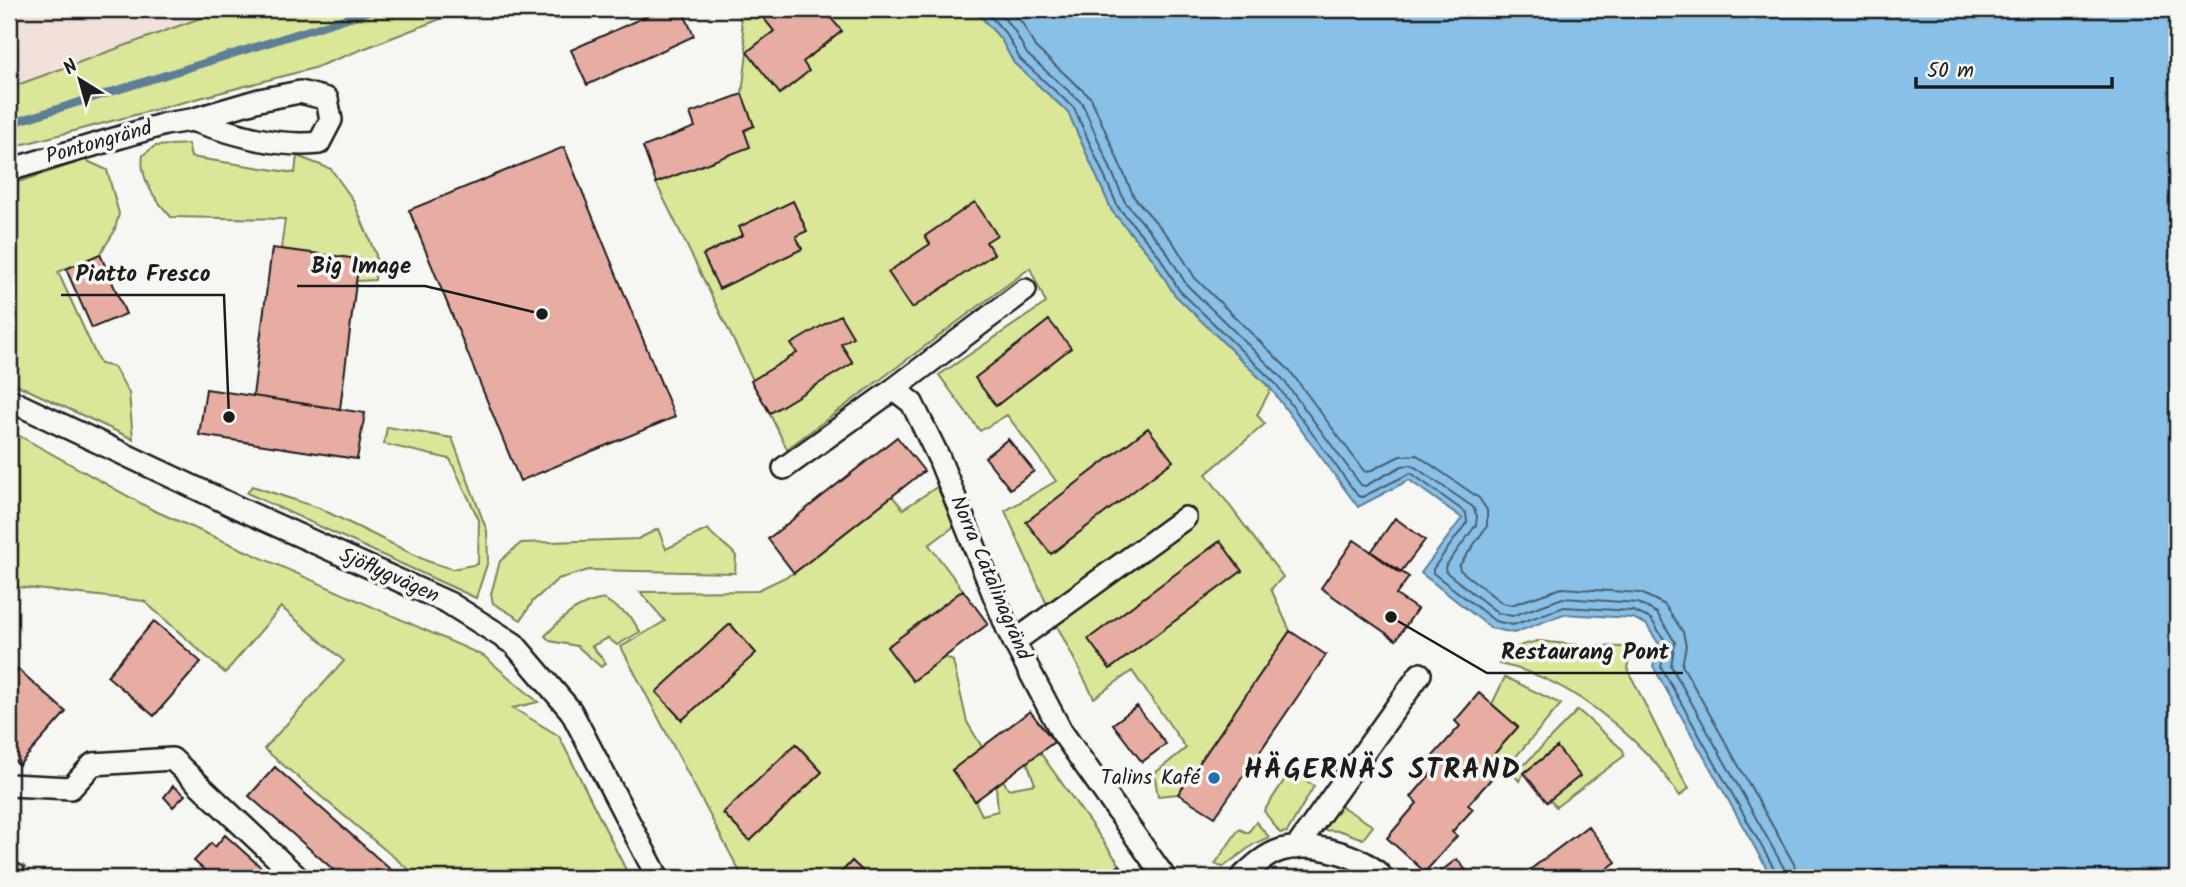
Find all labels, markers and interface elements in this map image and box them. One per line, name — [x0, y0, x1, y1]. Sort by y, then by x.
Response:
north arrow — [46, 46, 116, 116]
scale bar — [1916, 46, 2112, 90]
text: N — [57, 52, 85, 84]
text: 50 m — [1927, 55, 1974, 88]
street label: Pontongränd — [42, 112, 157, 174]
callout: Big Image — [297, 242, 425, 286]
text: Big Image — [311, 249, 411, 285]
callout: Piatto Fresco — [61, 251, 224, 295]
text: Piatto Fresco — [76, 257, 210, 293]
street label: Norra Catalinagränd — [940, 491, 1040, 666]
street label: Sjöflygvägen — [334, 539, 444, 613]
callout: Restaurang Pont — [1487, 629, 1683, 673]
text: Restaurang Pont — [1501, 635, 1670, 671]
district label: HÄGERNÄS STRAND — [1244, 748, 1522, 793]
place label: Talins Kafé — [1101, 762, 1201, 795]
marker: Talins Kafé — [1206, 770, 1222, 786]

